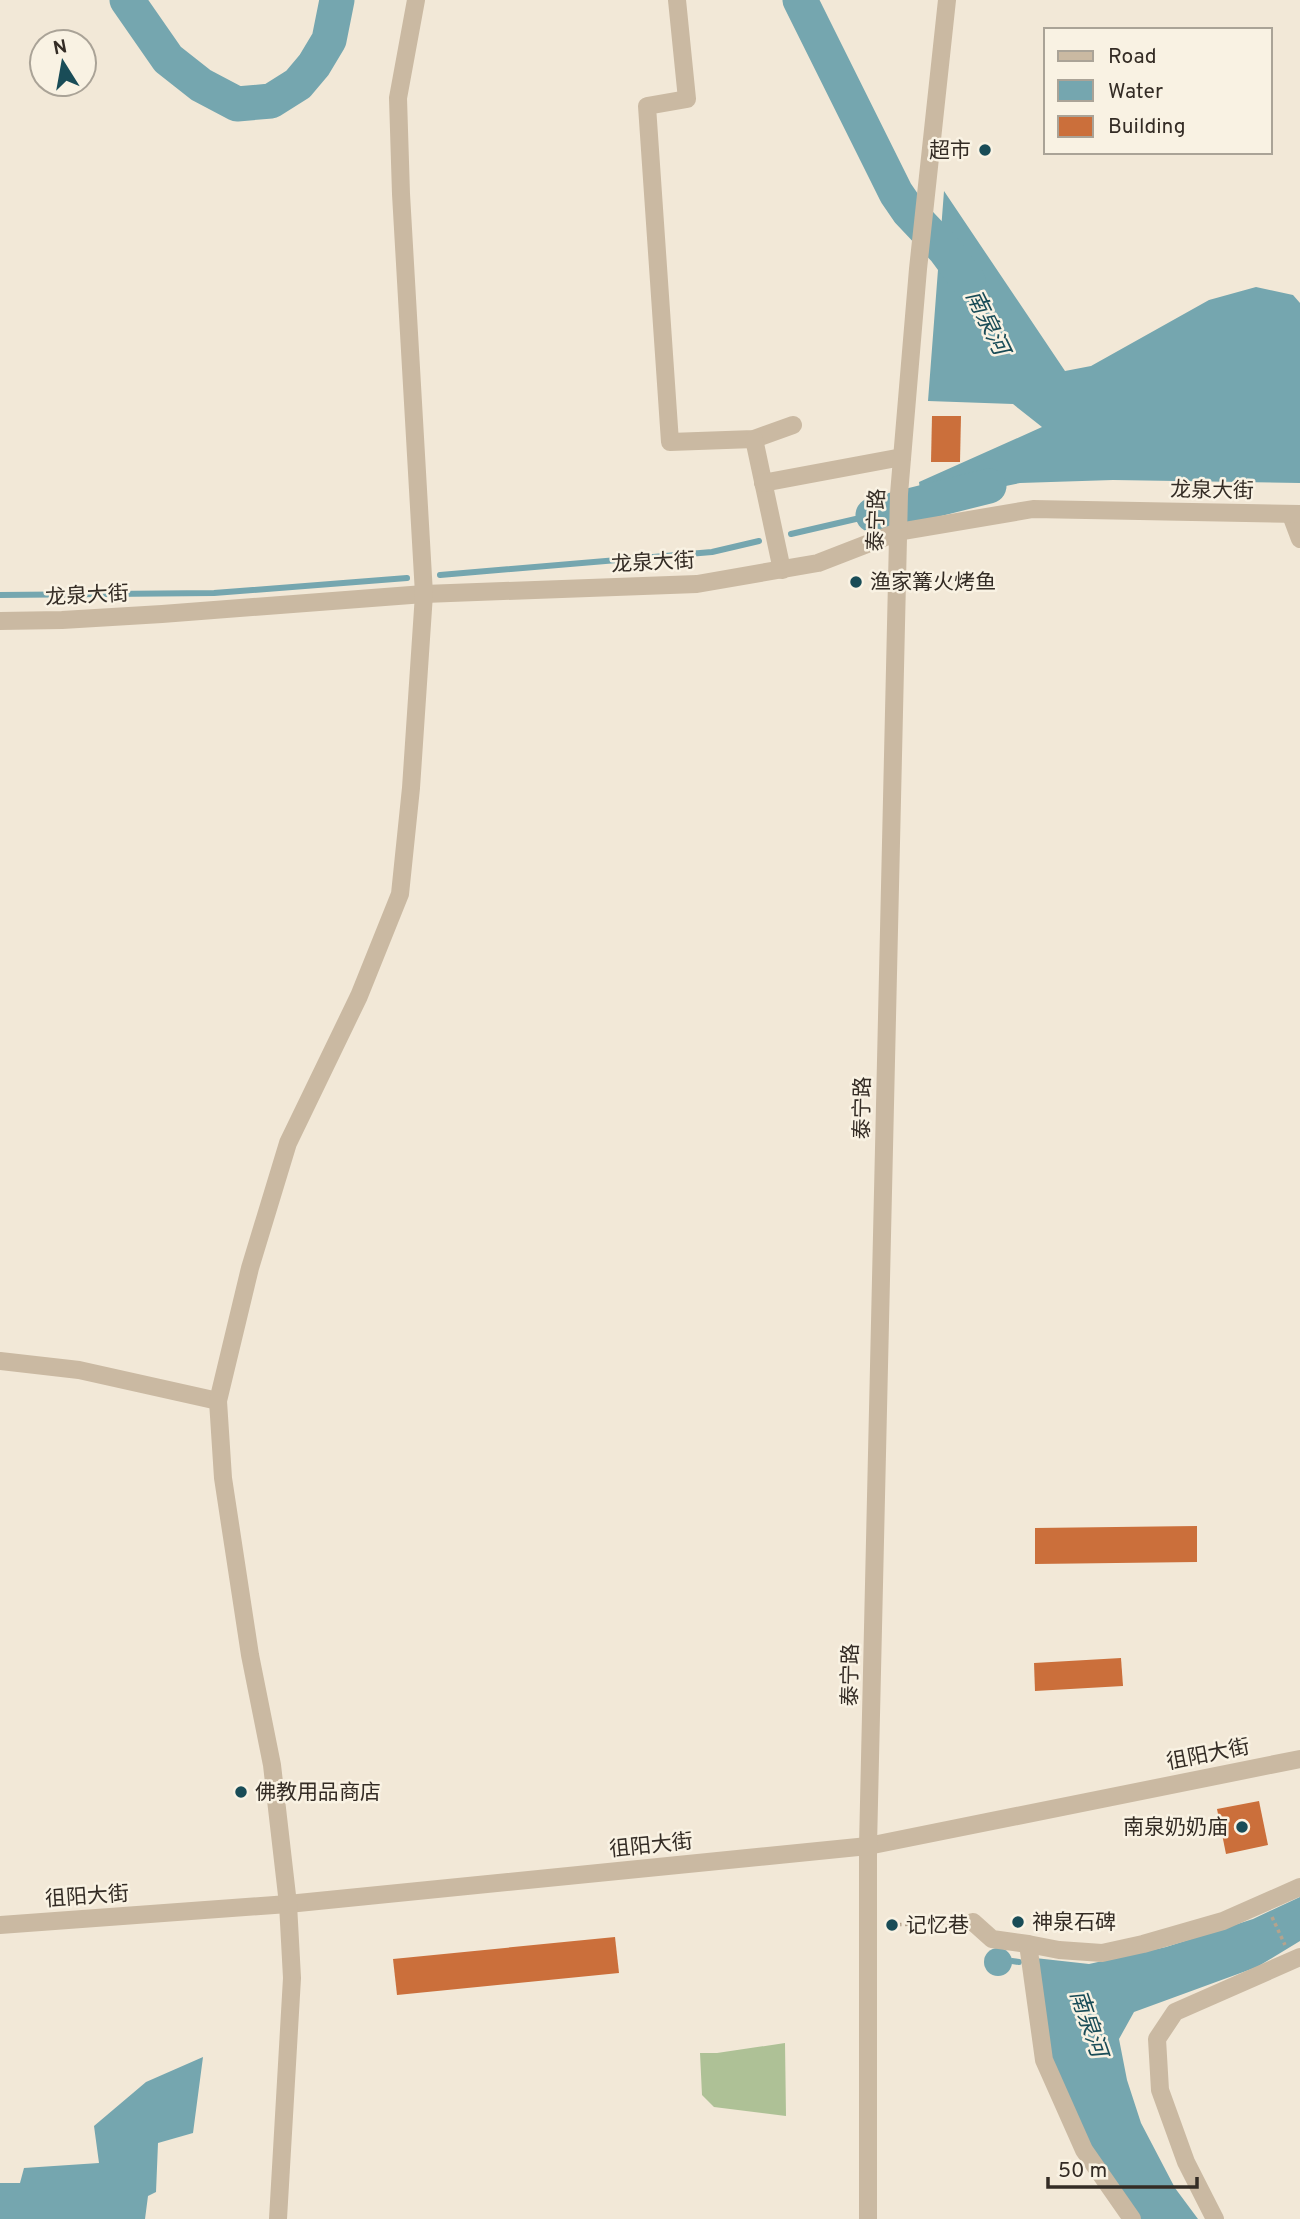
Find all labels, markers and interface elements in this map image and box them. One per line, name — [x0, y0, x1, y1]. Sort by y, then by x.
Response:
north arrow — [28, 28, 98, 98]
legend — [1044, 28, 1272, 154]
text: N — [51, 35, 69, 61]
text: Road — [1108, 44, 1157, 71]
text: Water — [1108, 79, 1163, 106]
text: Building — [1108, 114, 1186, 141]
place label: 超市 — [929, 138, 971, 165]
marker: 超市 — [977, 142, 993, 158]
water label: 南泉河 — [958, 286, 1016, 364]
street label: 龙泉大街 — [1170, 477, 1254, 506]
street label: 泰宁路 — [863, 488, 892, 552]
street label: 龙泉大街 — [610, 548, 696, 579]
place label: 渔家篝火烤鱼 — [870, 570, 996, 597]
marker: 渔家篝火烤鱼 — [848, 574, 864, 590]
street label: 龙泉大街 — [44, 581, 130, 612]
street label: 泰宁路 — [849, 1076, 878, 1140]
street label: 泰宁路 — [837, 1643, 866, 1707]
street label: 徂阳大街 — [1164, 1734, 1252, 1777]
place label: 佛教用品商店 — [255, 1780, 381, 1807]
marker: 佛教用品商店 — [233, 1784, 249, 1800]
place label: 南泉奶奶庙 — [1123, 1815, 1228, 1842]
marker: 南泉奶奶庙 — [1234, 1819, 1250, 1835]
street label: 徂阳大街 — [608, 1829, 694, 1864]
street label: 徂阳大街 — [44, 1881, 130, 1914]
place label: 神泉石碑 — [1032, 1910, 1116, 1937]
place label: 记忆巷 — [906, 1913, 969, 1940]
marker: 神泉石碑 — [1010, 1914, 1026, 1930]
marker: 记忆巷 — [884, 1917, 900, 1933]
water label: 南泉河 — [1062, 1986, 1113, 2065]
scale bar — [1048, 2146, 1197, 2190]
text: 50 m — [1058, 2158, 1107, 2185]

